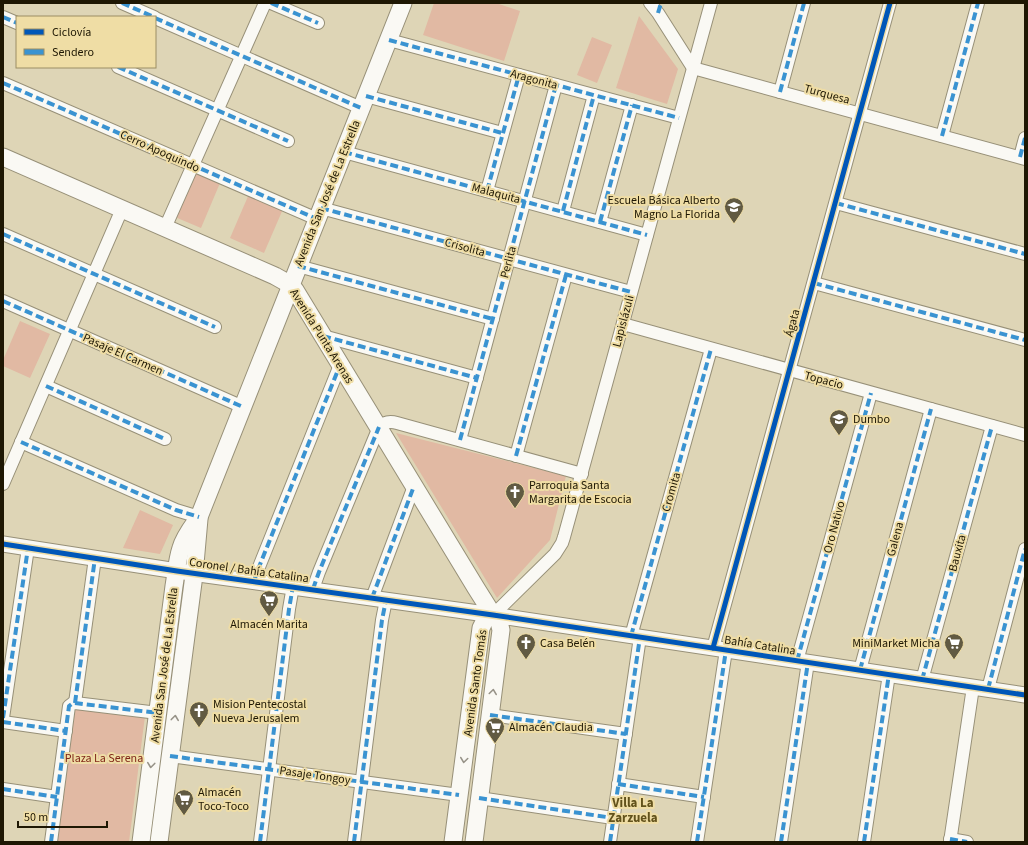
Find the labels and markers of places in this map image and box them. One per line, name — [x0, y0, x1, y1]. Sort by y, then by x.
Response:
place label: Escuela Básica Alberto Magno La Florida — [608, 192, 720, 223]
school or university icon: Escuela Básica Alberto Magno La Florida — [723, 196, 745, 224]
school or university icon: Dumbo — [828, 408, 850, 436]
place label: Dumbo — [853, 411, 890, 428]
place label: Parroquia Santa Margarita de Escocia — [529, 477, 632, 508]
church icon: Parroquia Santa Margarita de Escocia — [504, 481, 526, 509]
supermarket icon: Almacén Marita — [258, 589, 280, 617]
place label: Almacén Marita — [230, 616, 308, 633]
church icon: Casa Belén — [515, 632, 537, 660]
supermarket icon: MiniMarket Micha — [943, 632, 965, 660]
place label: Casa Belén — [540, 635, 595, 652]
place label: MiniMarket Micha — [852, 635, 940, 652]
place label: Mision Pentecostal Nueva Jerusalem — [213, 696, 306, 727]
church icon: Mision Pentecostal Nueva Jerusalem — [188, 700, 210, 728]
supermarket icon: Almacén Claudia — [484, 716, 506, 744]
place label: Almacén Claudia — [509, 719, 593, 736]
place label: Almacén Toco-Toco — [198, 784, 249, 815]
supermarket icon: Almacén Toco-Toco — [173, 788, 195, 816]

